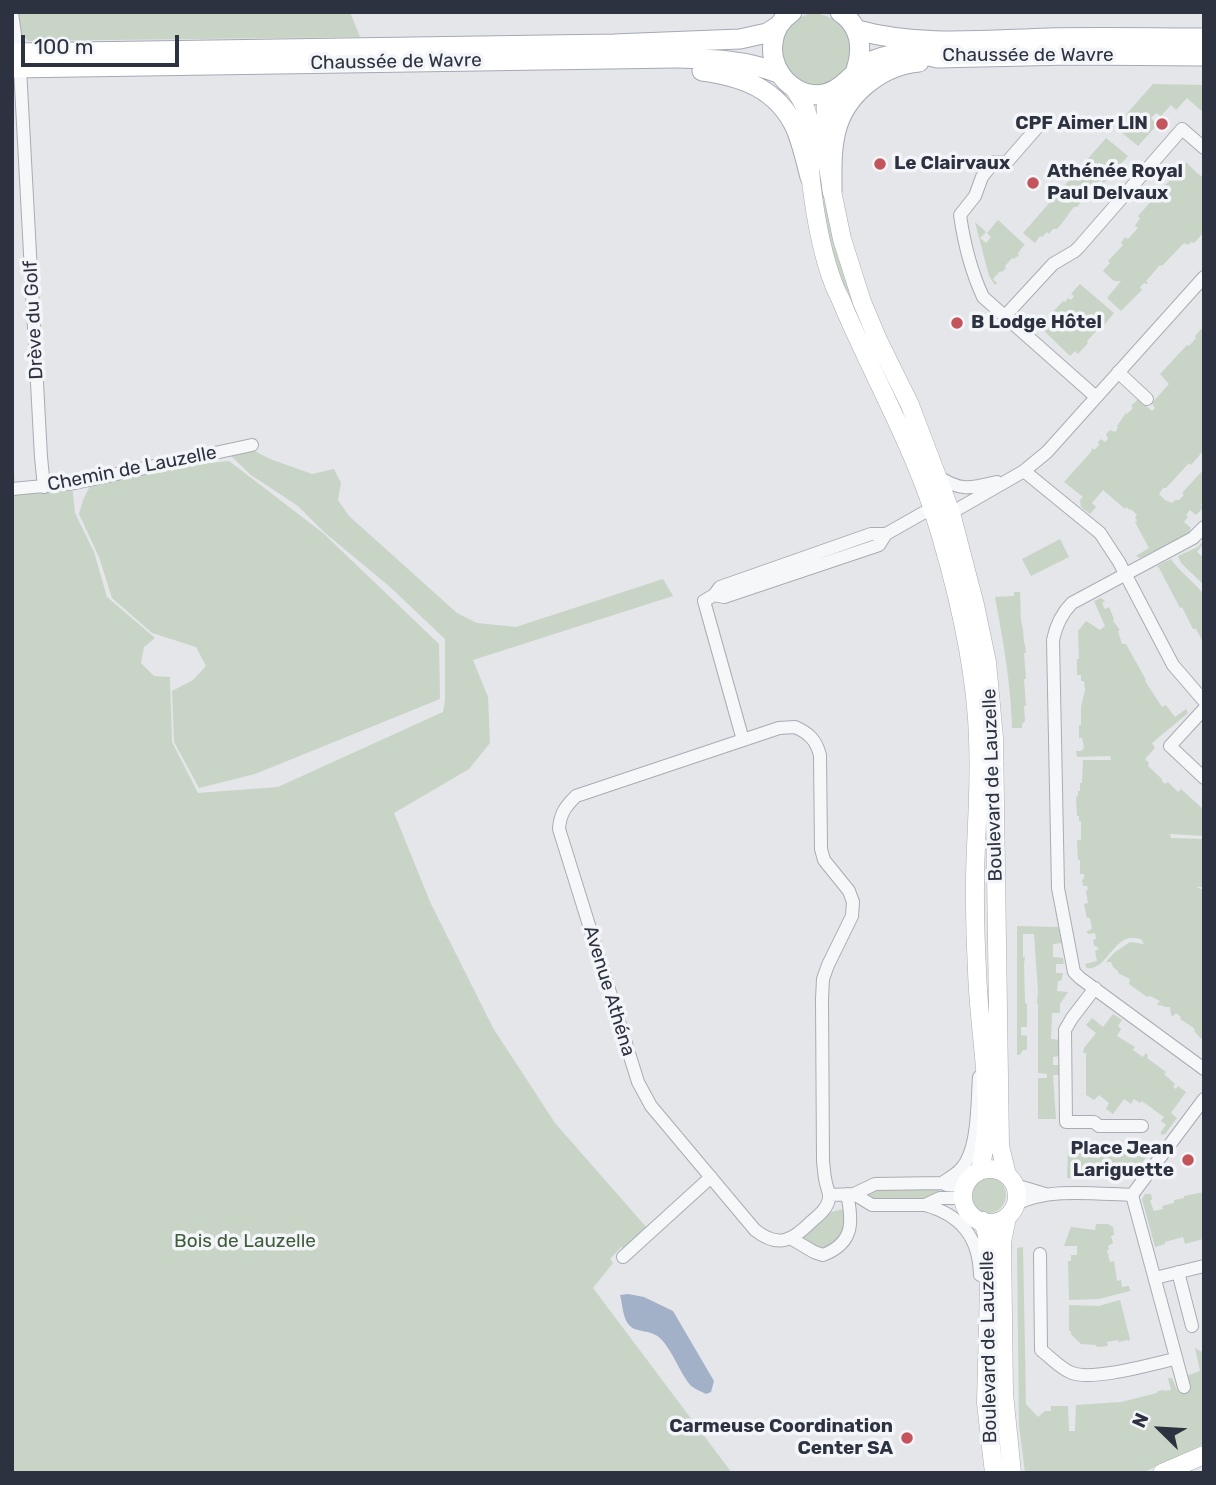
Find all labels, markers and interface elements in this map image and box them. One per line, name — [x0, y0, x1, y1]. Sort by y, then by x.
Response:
scale bar — [24, 21, 182, 65]
text: 100 m — [34, 34, 93, 59]
street label: Chaussée de Wavre — [942, 45, 1114, 67]
street label: Chaussée de Wavre — [310, 49, 482, 75]
place label: CPF Aimer LlN — [1015, 113, 1148, 135]
marker: CPF Aimer LlN — [1154, 116, 1170, 132]
place label: Le Clairvaux — [894, 153, 1010, 175]
marker: Le Clairvaux — [872, 156, 888, 172]
place label: Athénée Royal Paul Delvaux — [1047, 161, 1183, 205]
marker: Athénée Royal Paul Delvaux — [1025, 175, 1041, 191]
street label: Drève du Golf — [19, 260, 49, 380]
place label: B Lodge Hôtel — [971, 312, 1102, 334]
marker: B Lodge Hôtel — [949, 315, 965, 331]
street label: Chemin de Lauzelle — [45, 441, 219, 497]
street label: Boulevard de Lauzelle — [978, 688, 1008, 882]
street label: Avenue Athéna — [578, 923, 640, 1059]
place label: Place Jean Lariguette — [1071, 1138, 1174, 1182]
marker: Place Jean Lariguette — [1180, 1152, 1196, 1168]
park label: Bois de Lauzelle — [174, 1231, 316, 1253]
street label: Boulevard de Lauzelle — [976, 1250, 1002, 1444]
north arrow — [1125, 1394, 1195, 1464]
text: N — [1127, 1409, 1154, 1431]
place label: Carmeuse Coordination Center SA — [669, 1416, 893, 1460]
marker: Carmeuse Coordination Center SA — [899, 1430, 915, 1446]

